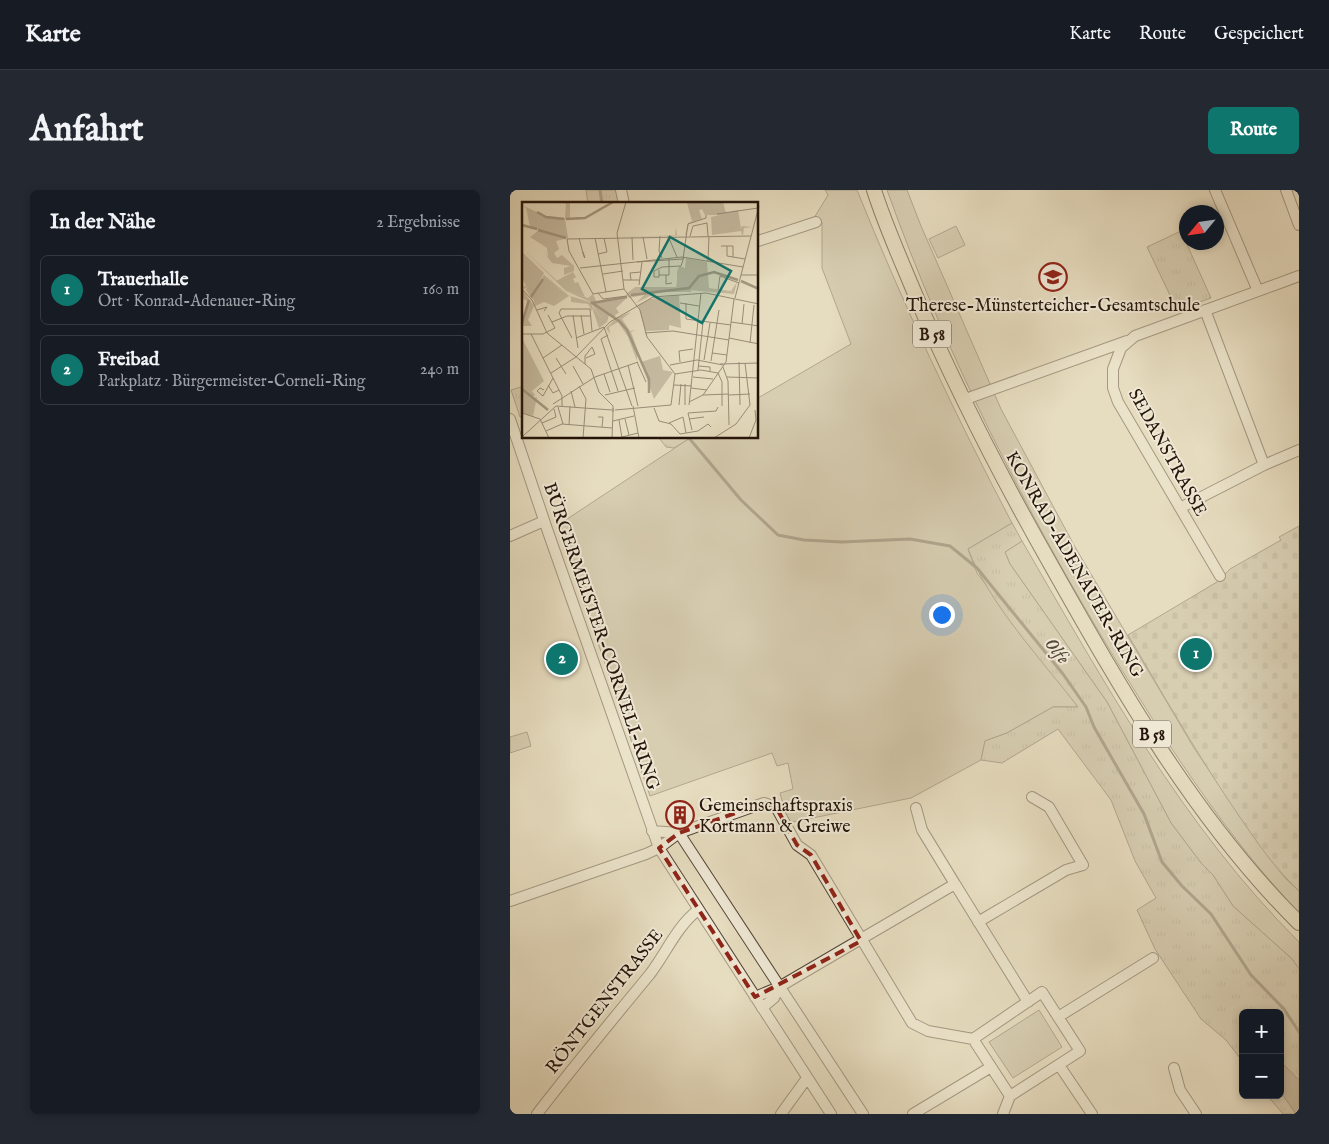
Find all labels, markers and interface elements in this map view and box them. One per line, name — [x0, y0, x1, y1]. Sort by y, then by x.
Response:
text: Karte — [25, 19, 81, 50]
text: Karte — [1069, 23, 1111, 46]
text: Route — [1139, 23, 1186, 46]
text: Gespeichert — [1214, 23, 1304, 46]
button: Route — [1208, 107, 1299, 154]
text: Anfahrt — [30, 108, 144, 153]
inset map — [522, 202, 759, 439]
north arrow — [1179, 205, 1224, 250]
text: In der Nähe — [50, 209, 156, 236]
text: 2 Ergebnisse — [376, 213, 460, 233]
school or university icon: Therese-Münsterteicher-Gesamtschule — [1038, 262, 1068, 292]
text: Trauerhalle — [98, 268, 188, 292]
text: 1 — [64, 280, 70, 300]
text: 160 m — [423, 280, 459, 300]
text: Ort · Konrad-Adenauer-Ring — [98, 292, 295, 312]
place label: Therese-Münsterteicher-Gesamtschule — [906, 295, 1200, 318]
road number: B 58 — [913, 320, 951, 348]
text: Freibad — [98, 348, 159, 372]
text: 2 — [63, 360, 71, 380]
text: 240 m — [420, 360, 459, 380]
text: Parkplatz · Bürgermeister-Corneli-Ring — [98, 372, 366, 392]
street label: SEDANSTRASSE — [1122, 385, 1211, 521]
street label: KONRAD-ADENAUER-RING — [999, 447, 1148, 683]
street label: BÜRGERMEISTER-CORNELI-RING — [537, 479, 665, 794]
your location — [929, 602, 955, 628]
water label: Olfe — [1038, 633, 1075, 670]
pin: 1 — [1180, 635, 1212, 673]
pin: 2 — [546, 640, 578, 678]
road number: B 58 — [1133, 720, 1171, 748]
place label: Gemeinschaftspraxis Kortmann & Greiwe — [699, 795, 853, 839]
building icon: Gemeinschaftspraxis Kortmann & Greiwe — [665, 800, 695, 830]
street label: RÖNTGENSTRASSE — [541, 924, 669, 1079]
map controls — [1239, 1009, 1284, 1099]
button: + — [1239, 1009, 1284, 1054]
button: − — [1239, 1054, 1284, 1099]

